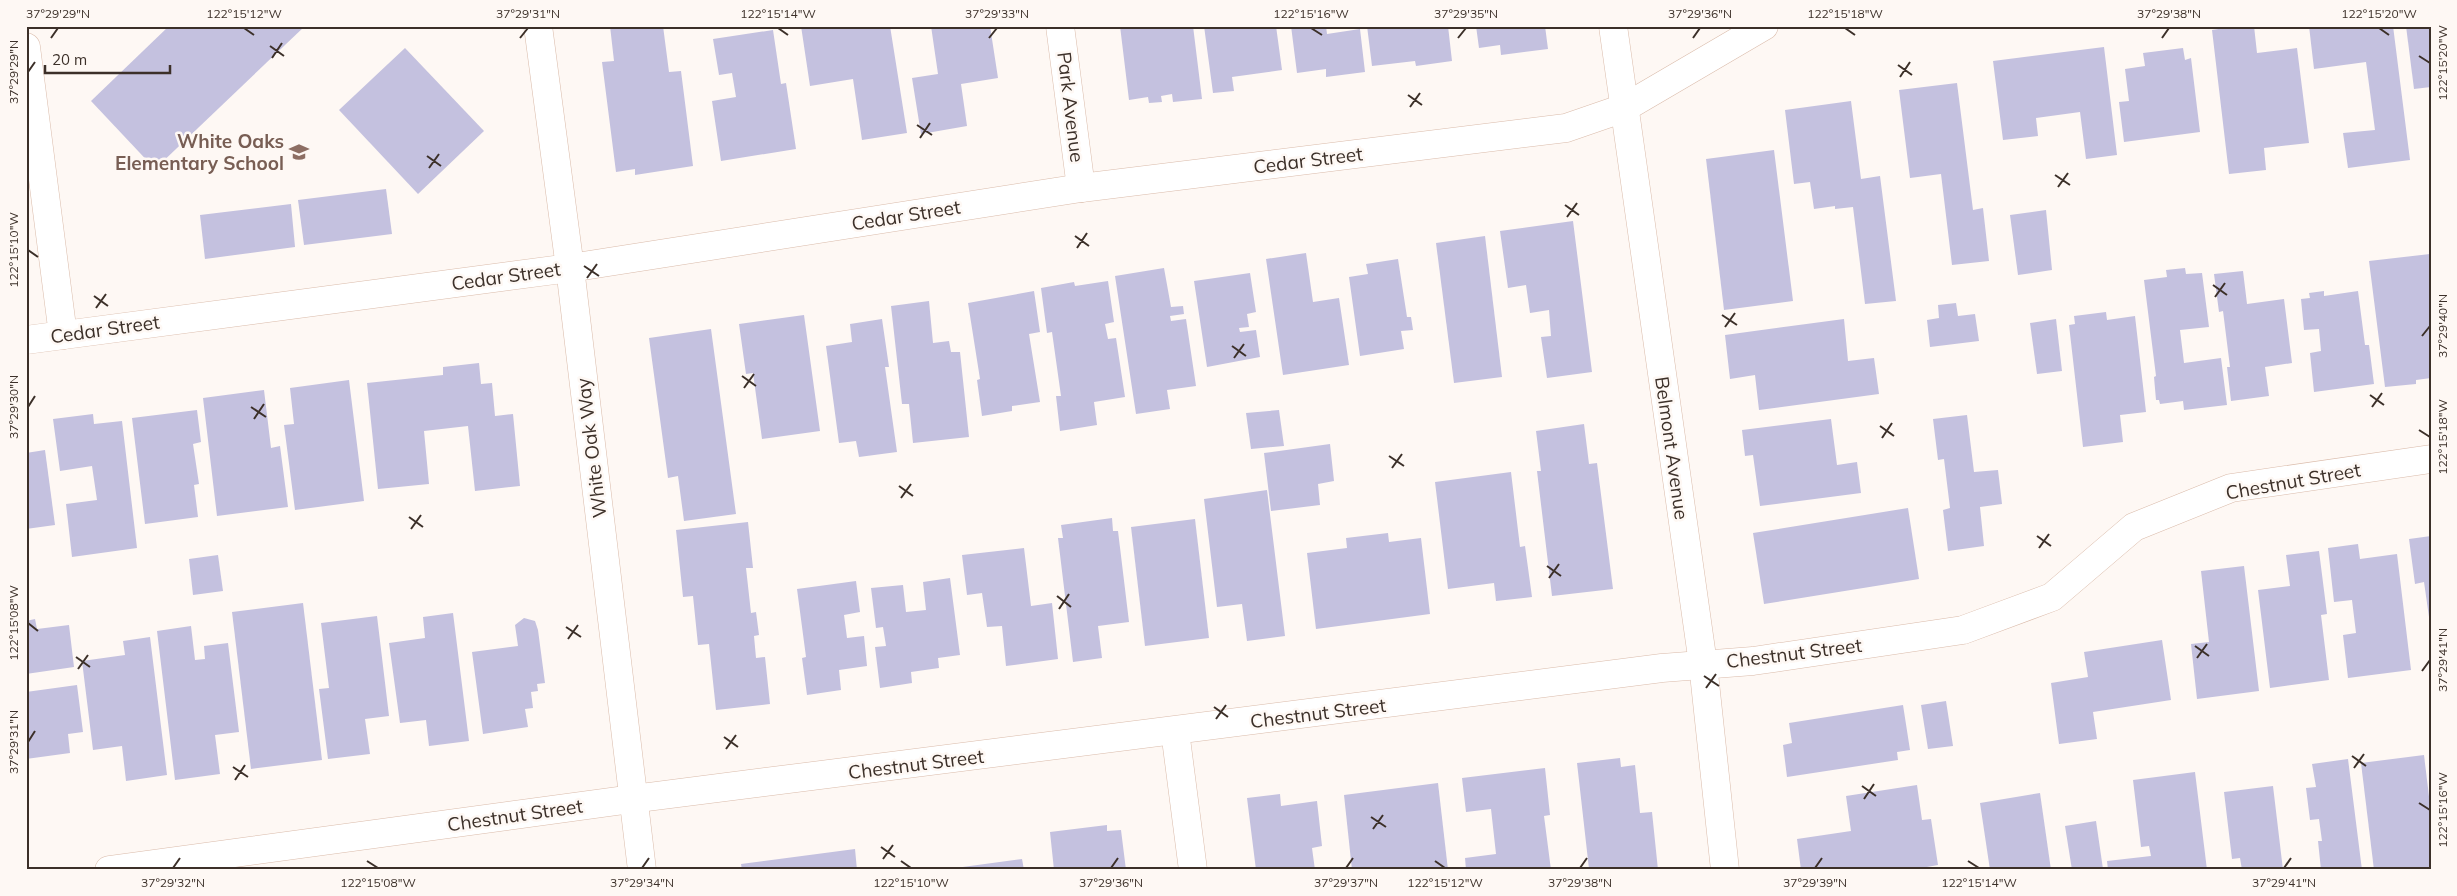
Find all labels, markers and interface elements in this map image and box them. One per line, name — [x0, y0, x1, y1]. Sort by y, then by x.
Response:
text: 37°29'29"N — [26, 6, 90, 21]
text: 122°15'12"W — [206, 6, 282, 21]
text: 37°29'31"N — [496, 6, 560, 21]
text: 122°15'14"W — [740, 6, 816, 21]
text: 37°29'33"N — [965, 6, 1029, 21]
text: 122°15'16"W — [1273, 6, 1349, 21]
text: 37°29'35"N — [1434, 6, 1498, 21]
text: 37°29'36"N — [1668, 6, 1732, 21]
text: 122°15'18"W — [1807, 6, 1883, 21]
text: 37°29'38"N — [2137, 6, 2201, 21]
text: 122°15'20"W — [2341, 6, 2417, 21]
text: 122°15'20"W — [2435, 25, 2450, 101]
text: 37°29'29"N — [6, 40, 21, 104]
scale bar — [45, 42, 170, 74]
text: 20 m — [52, 50, 87, 69]
street label: Park Avenue — [1052, 50, 1090, 164]
place label: White Oaks Elementary School — [115, 129, 284, 175]
school or university icon: White Oaks Elementary School — [288, 141, 310, 163]
street label: Cedar Street — [1252, 141, 1364, 179]
street label: Cedar Street — [850, 195, 962, 235]
text: 122°15'10"W — [6, 212, 21, 288]
street label: Cedar Street — [450, 256, 562, 296]
text: 37°29'40"N — [2435, 294, 2450, 358]
street label: Cedar Street — [49, 309, 161, 349]
text: 37°29'30"N — [6, 375, 21, 439]
street label: Belmont Avenue — [1650, 375, 1694, 521]
street label: White Oak Way — [571, 377, 611, 519]
text: 122°15'18"W — [2435, 399, 2450, 475]
street label: Chestnut Street — [2224, 457, 2363, 505]
text: 122°15'08"W — [6, 585, 21, 661]
text: 37°29'41"N — [2435, 628, 2450, 692]
street label: Chestnut Street — [1725, 633, 1864, 673]
street label: Chestnut Street — [1249, 693, 1388, 733]
text: 37°29'31"N — [6, 710, 21, 774]
street label: Chestnut Street — [847, 744, 986, 784]
text: 122°15'16"W — [2435, 772, 2450, 848]
street label: Chestnut Street — [446, 794, 585, 836]
text: 37°29'32"N — [141, 875, 205, 890]
text: 122°15'08"W — [340, 875, 416, 890]
text: 37°29'34"N — [610, 875, 674, 890]
text: 122°15'10"W — [873, 875, 949, 890]
text: 37°29'36"N — [1079, 875, 1143, 890]
text: 37°29'37"N — [1314, 875, 1378, 890]
text: 122°15'12"W — [1407, 875, 1483, 890]
text: 37°29'38"N — [1548, 875, 1612, 890]
text: 37°29'39"N — [1783, 875, 1847, 890]
text: 122°15'14"W — [1941, 875, 2017, 890]
text: 37°29'41"N — [2252, 875, 2316, 890]

